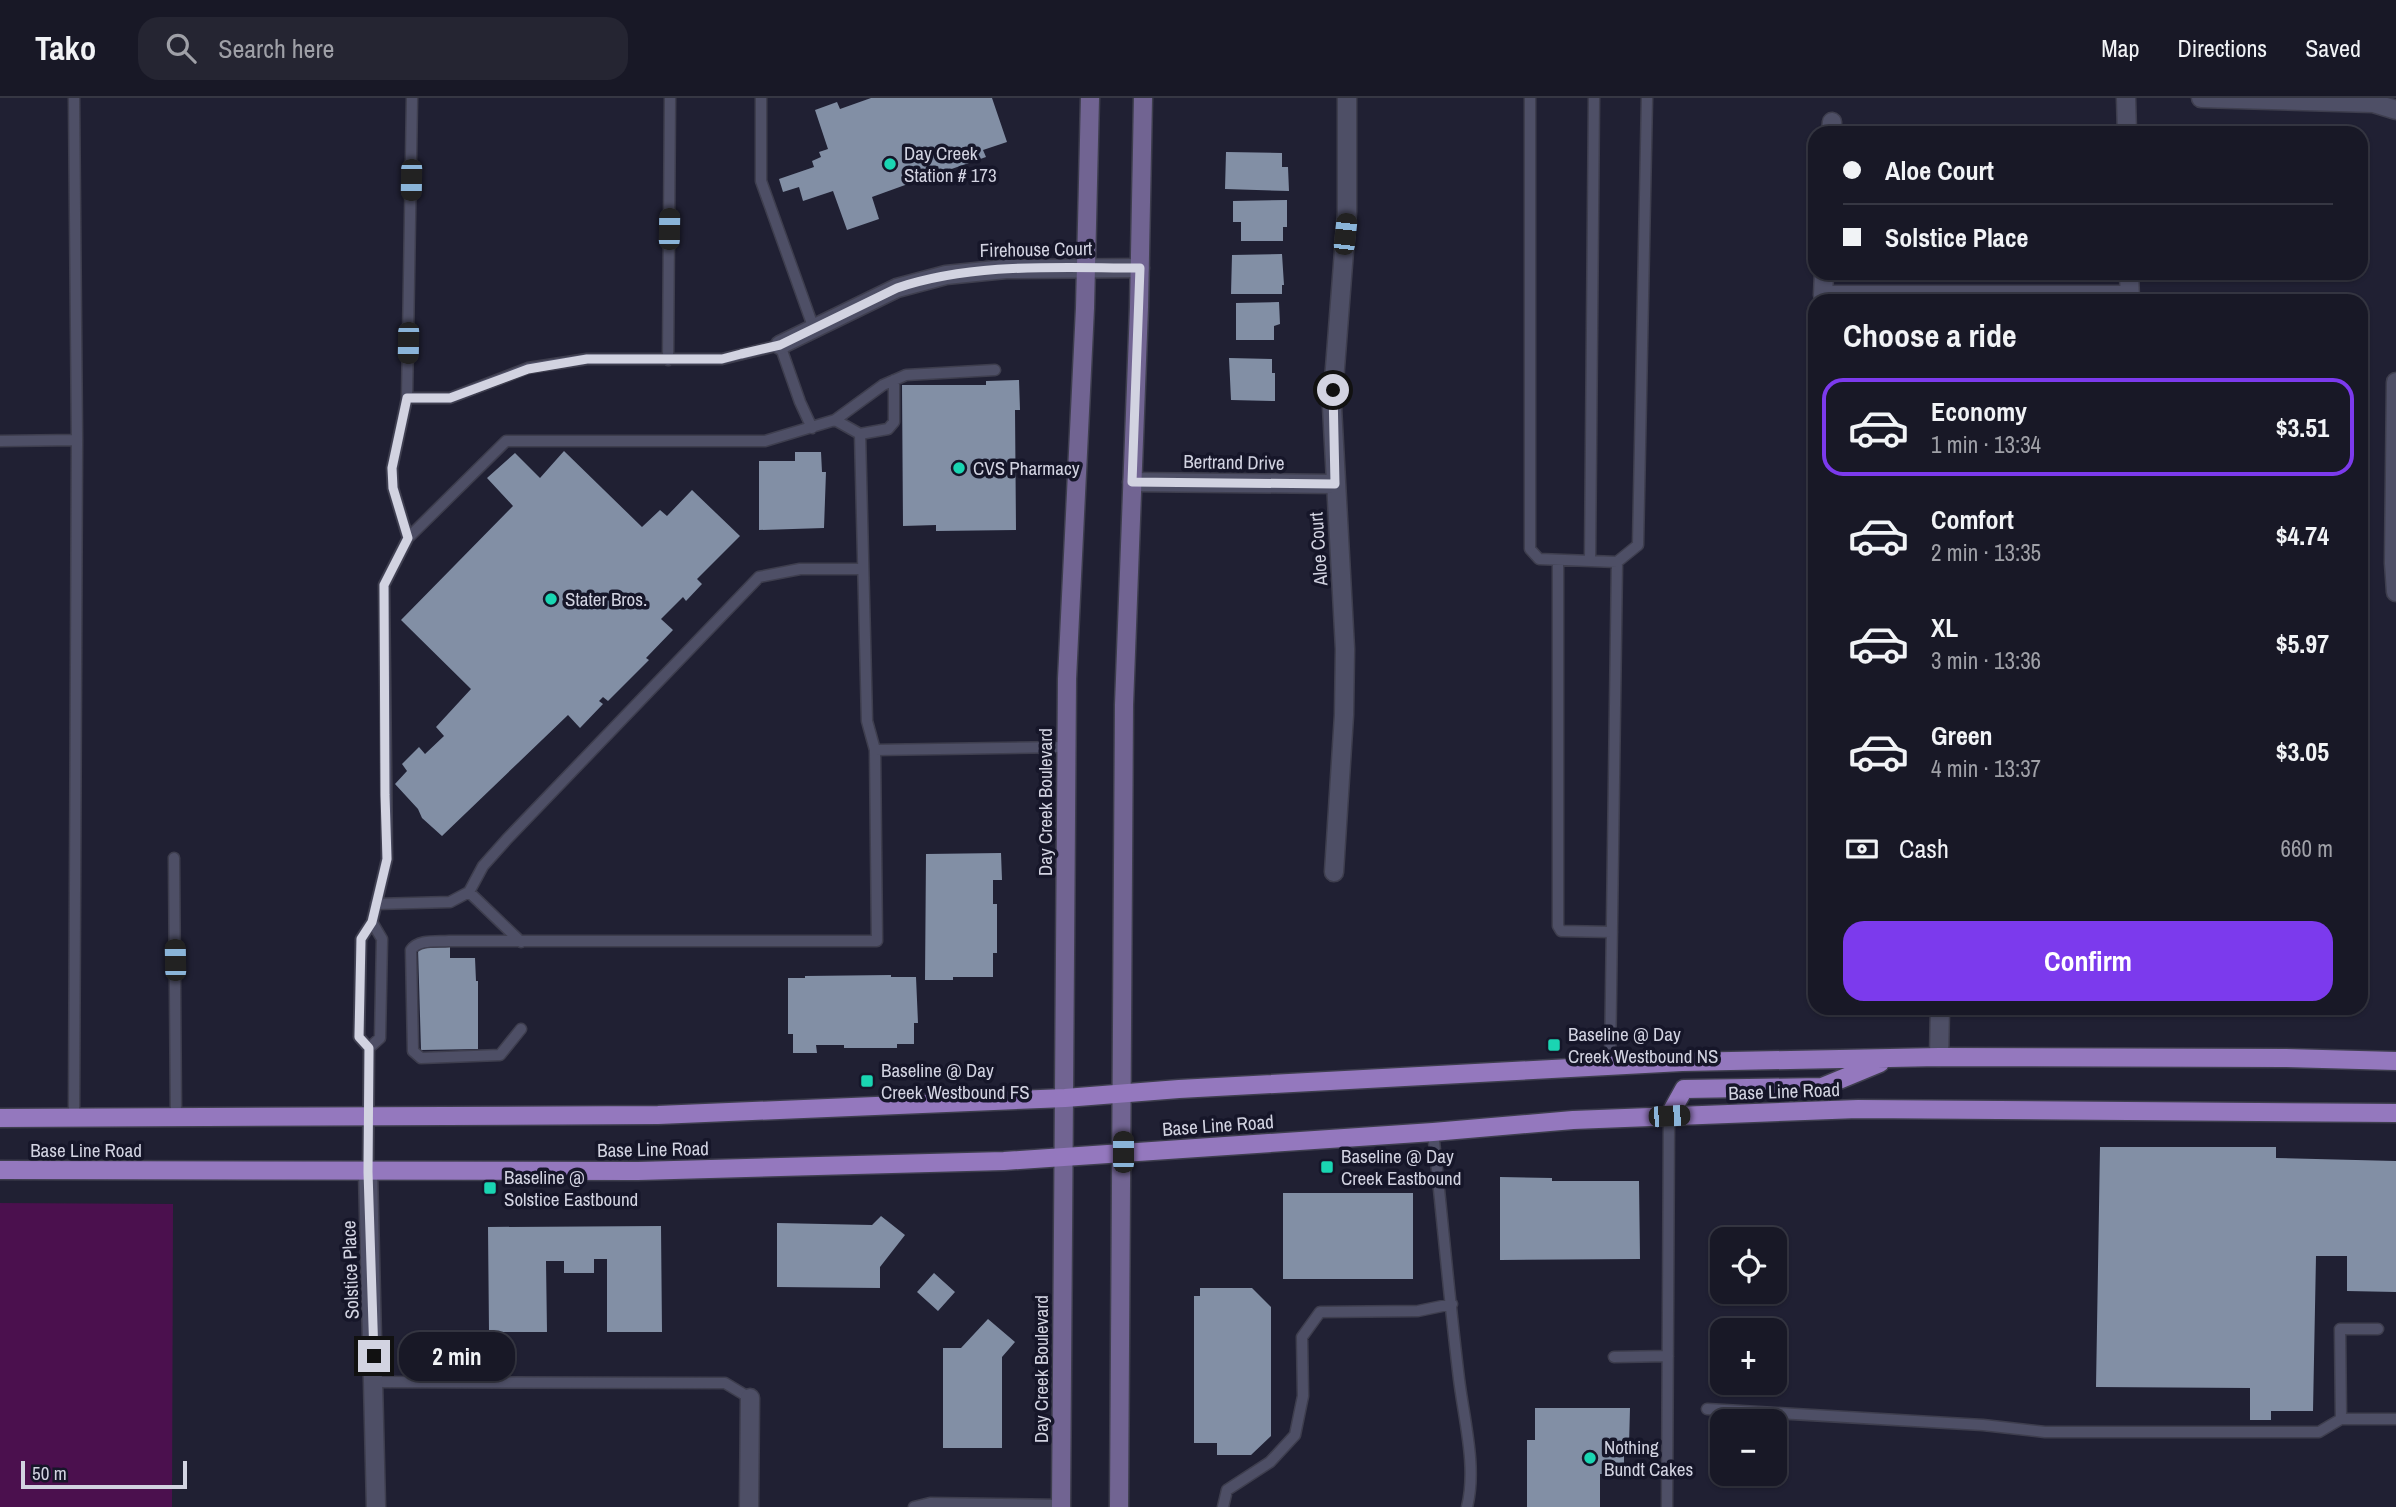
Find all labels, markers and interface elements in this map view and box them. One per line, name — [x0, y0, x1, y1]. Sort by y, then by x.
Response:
search box — [138, 17, 628, 80]
text: Tako — [35, 26, 96, 70]
icon: search — [162, 29, 200, 67]
text: Search here — [218, 31, 334, 66]
text: Map — [2101, 32, 2139, 64]
text: Directions — [2177, 32, 2267, 64]
text: Saved — [2305, 32, 2361, 64]
place label: Day Creek Station # 173 — [904, 140, 997, 188]
text: Aloe Court — [1885, 153, 1994, 188]
marker: Day Creek Station # 173 — [882, 156, 898, 172]
car — [401, 159, 422, 201]
car — [659, 208, 680, 250]
car — [1333, 212, 1358, 256]
text: Solstice Place — [1885, 220, 2028, 255]
street label: Firehouse Court — [979, 235, 1093, 263]
text: Choose a ride — [1843, 314, 2017, 357]
car — [398, 322, 419, 364]
route start — [1317, 374, 1349, 406]
text: Economy — [1931, 394, 2027, 429]
icon: car — [1847, 396, 1910, 459]
text: $3.51 — [2276, 410, 2329, 445]
text: 1 min · 13:34 — [1931, 429, 2041, 460]
street label: Bertrand Drive — [1183, 448, 1285, 476]
place label: CVS Pharmacy — [973, 455, 1080, 481]
marker: CVS Pharmacy — [951, 460, 967, 476]
text: Comfort — [1931, 502, 2014, 537]
icon: car — [1847, 504, 1910, 567]
street label: Aloe Court — [1302, 511, 1334, 588]
text: $4.74 — [2276, 518, 2329, 553]
text: 2 min · 13:35 — [1931, 537, 2041, 568]
place label: Stater Bros. — [565, 586, 647, 612]
marker: Stater Bros. — [543, 591, 559, 607]
text: XL — [1931, 610, 1958, 645]
icon: car — [1847, 612, 1910, 675]
text: $5.97 — [2276, 626, 2329, 661]
text: 3 min · 13:36 — [1931, 645, 2041, 676]
text: Green — [1931, 718, 1993, 753]
icon: car — [1847, 720, 1910, 783]
street label: Day Creek Boulevard — [1032, 728, 1058, 876]
text: $3.05 — [2276, 734, 2329, 769]
text: 4 min · 13:37 — [1931, 753, 2041, 784]
icon: cash — [1843, 830, 1881, 868]
text: Cash — [1899, 831, 1949, 866]
text: 660 m — [2281, 833, 2333, 864]
button: Confirm — [1843, 921, 2333, 1001]
car — [165, 939, 186, 981]
place label: Baseline @ Day Creek Westbound NS — [1568, 1021, 1718, 1069]
marker: Baseline @ Day Creek Westbound NS — [1546, 1037, 1562, 1053]
place label: Baseline @ Day Creek Westbound FS — [881, 1057, 1030, 1105]
marker: Baseline @ Day Creek Westbound FS — [859, 1073, 875, 1089]
street label: Base Line Road — [1728, 1076, 1840, 1106]
car — [1648, 1104, 1691, 1128]
street label: Base Line Road — [1161, 1108, 1275, 1142]
car — [1113, 1131, 1134, 1173]
street label: Base Line Road — [597, 1135, 709, 1163]
street label: Base Line Road — [30, 1137, 142, 1163]
place label: Baseline @ Day Creek Eastbound — [1341, 1143, 1461, 1191]
marker: Baseline @ Day Creek Eastbound — [1319, 1159, 1335, 1175]
place label: Baseline @ Solstice Eastbound — [504, 1164, 638, 1212]
marker: Baseline @ Solstice Eastbound — [482, 1180, 498, 1196]
street label: Solstice Place — [335, 1220, 365, 1320]
map controls — [1710, 1227, 1787, 1486]
button: locate — [1710, 1227, 1787, 1304]
street label: Day Creek Boulevard — [1028, 1295, 1054, 1443]
button: + — [1710, 1318, 1787, 1395]
callout: 2 min — [398, 1332, 514, 1380]
route end — [358, 1340, 390, 1372]
text: 2 min — [432, 1341, 482, 1372]
button: − — [1710, 1409, 1787, 1486]
place label: Nothing Bundt Cakes — [1604, 1434, 1693, 1482]
marker: Nothing Bundt Cakes — [1582, 1450, 1598, 1466]
scale bar — [21, 1458, 187, 1490]
text: 50 m — [32, 1460, 67, 1486]

